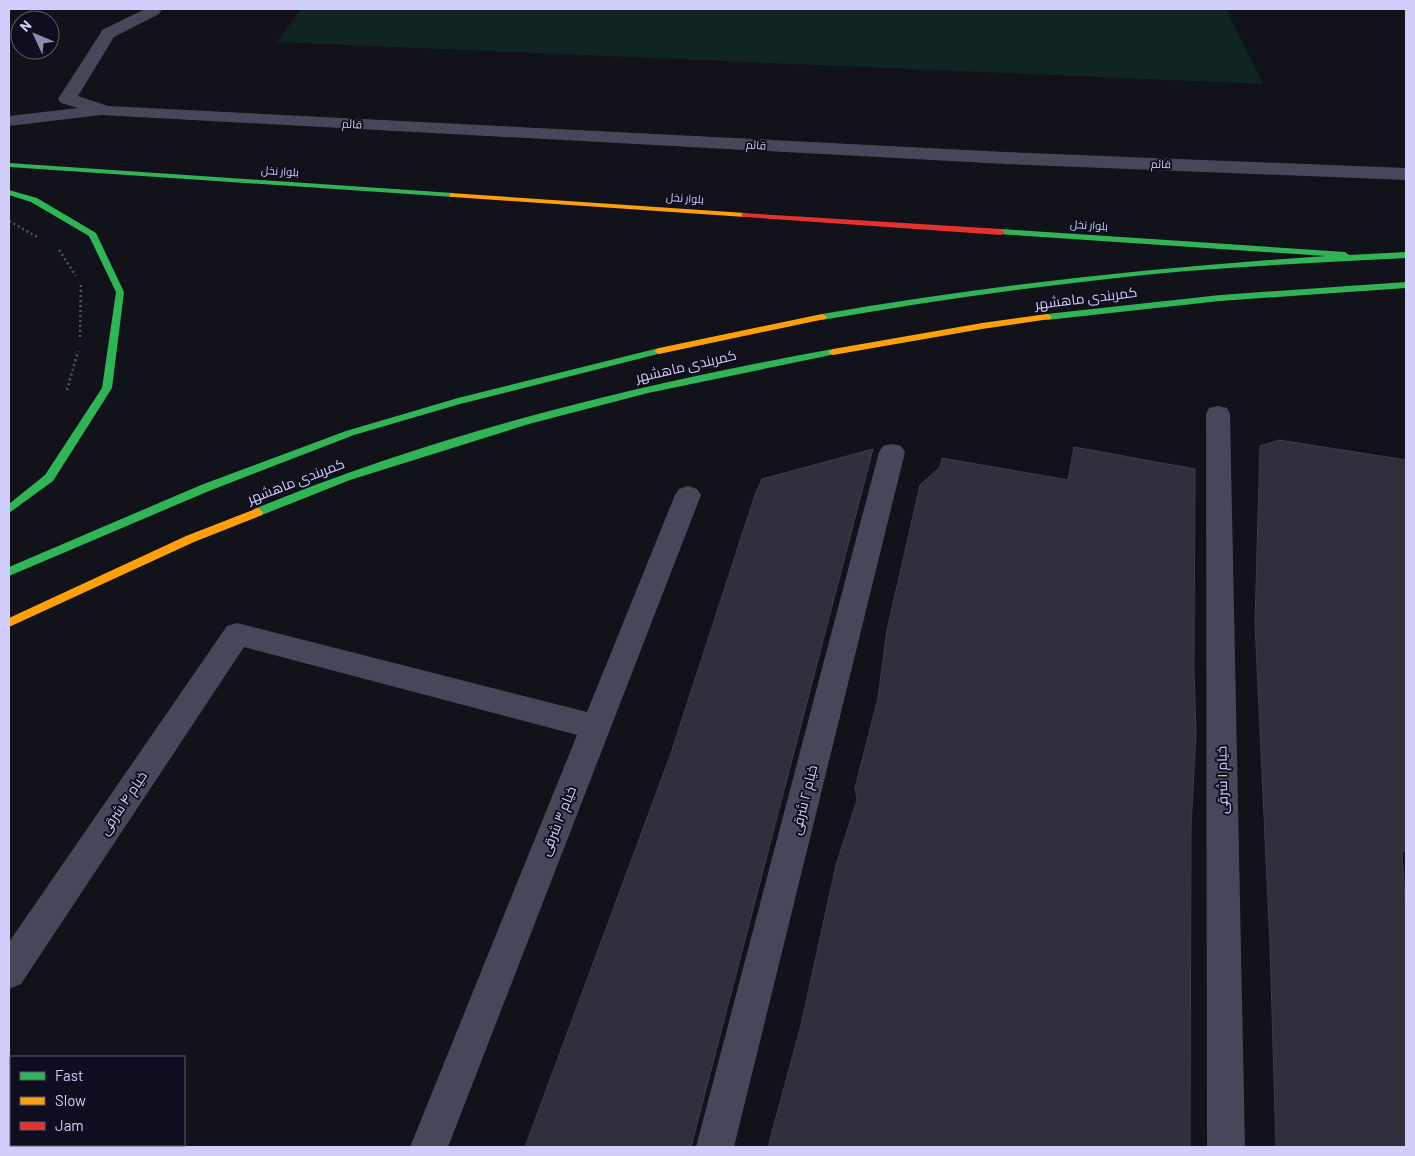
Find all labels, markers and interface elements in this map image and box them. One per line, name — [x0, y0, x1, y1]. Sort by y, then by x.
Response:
north arrow — [10, 10, 60, 60]
text: N — [16, 16, 35, 35]
street label: قائم — [342, 116, 362, 133]
street label: قائم — [746, 137, 766, 154]
street label: قائم — [1151, 157, 1171, 172]
street label: بلوار نخل — [261, 163, 299, 179]
street label: بلوار نخل — [666, 190, 704, 206]
street label: بلوار نخل — [1070, 217, 1108, 233]
street label: کمربندی ماهشهر — [1033, 283, 1138, 312]
street label: کمربندی ماهشهر — [633, 346, 738, 386]
street label: کمربندی ماهشهر — [244, 454, 347, 507]
street label: خیام ۱ شرقی — [1212, 746, 1233, 814]
street label: خیام ۲ شرقی — [787, 763, 822, 837]
street label: خیام ۴ شرقی — [95, 768, 152, 839]
street label: خیام ۳ شرقی — [536, 784, 581, 859]
legend — [10, 1056, 185, 1146]
text: Fast — [55, 1066, 83, 1084]
text: Slow — [55, 1091, 86, 1109]
text: Jam — [55, 1116, 84, 1134]

